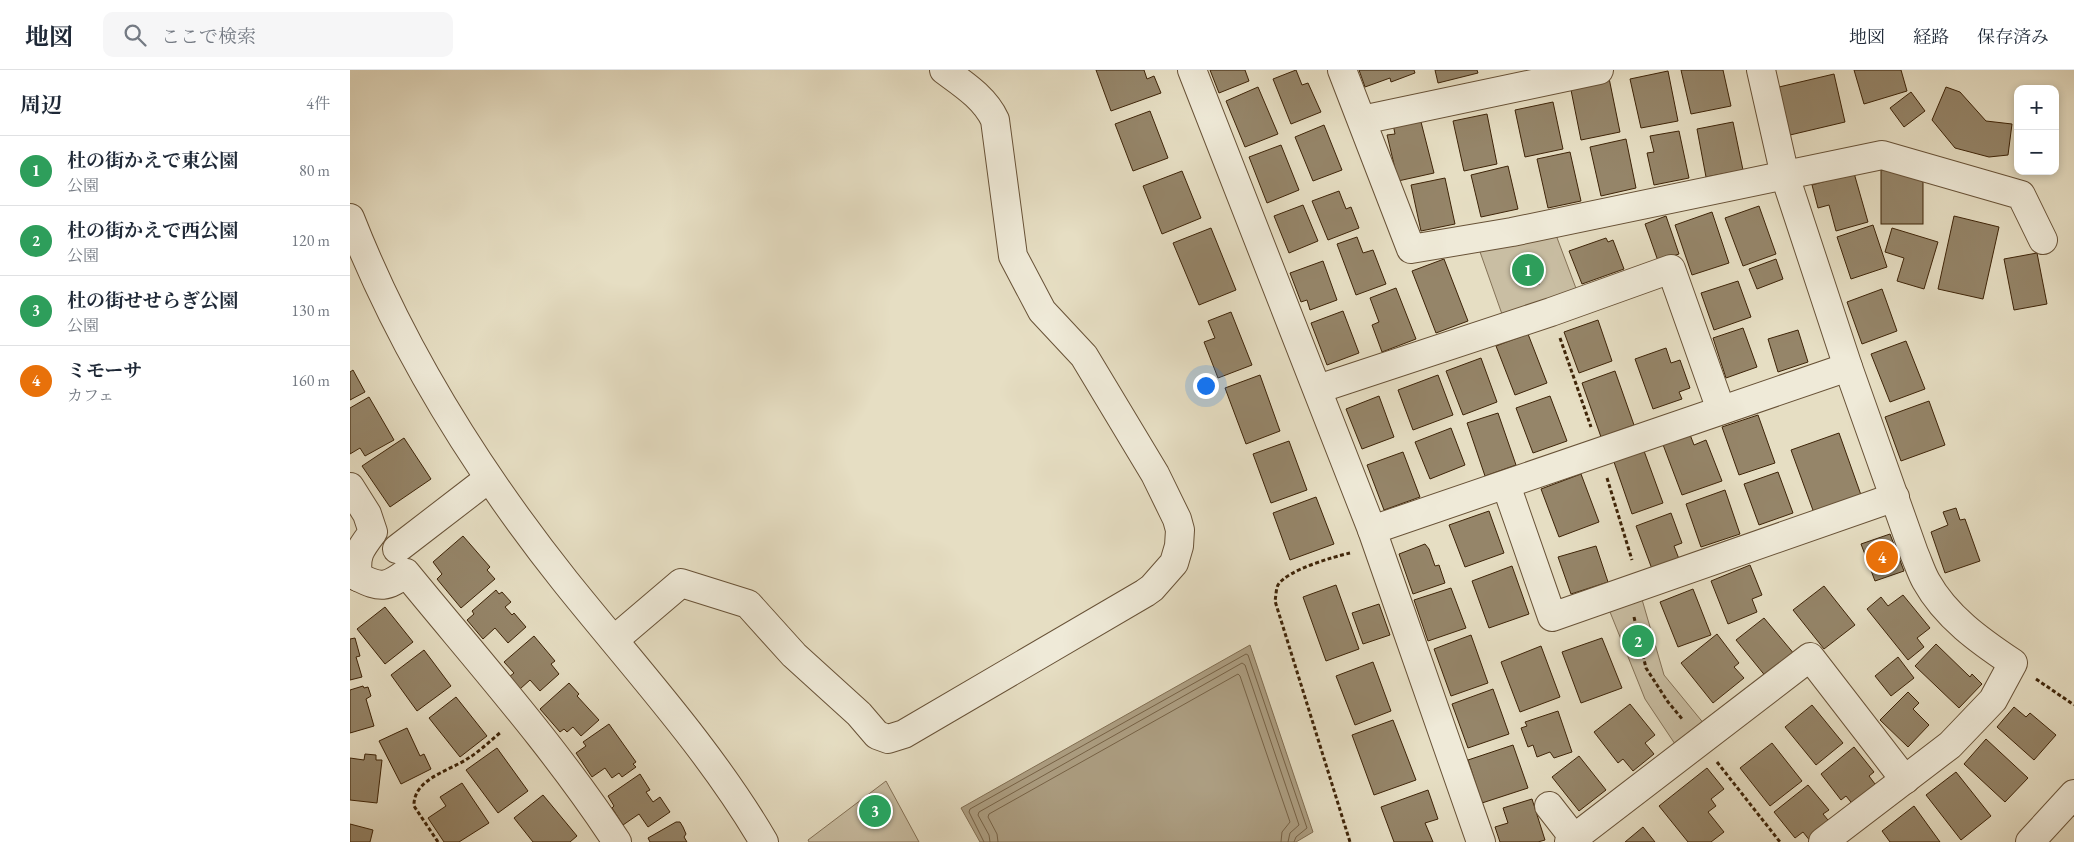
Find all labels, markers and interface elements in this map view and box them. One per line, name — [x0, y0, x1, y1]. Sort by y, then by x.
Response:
search box — [103, 12, 453, 57]
text: 地図 — [25, 21, 73, 52]
icon: search — [121, 21, 149, 49]
text: ここで検索 — [161, 24, 256, 49]
text: 地図 — [1849, 25, 1885, 48]
text: 経路 — [1913, 25, 1949, 48]
text: 保存済み — [1977, 25, 2049, 48]
map controls — [2014, 85, 2059, 175]
button: + — [2014, 85, 2059, 130]
text: 周辺 — [20, 91, 62, 118]
text: 4件 — [306, 93, 330, 114]
button: − — [2014, 130, 2059, 175]
text: 杜の街かえで東公園 — [67, 148, 238, 173]
text: 1 — [32, 160, 40, 181]
text: 80 m — [299, 160, 330, 181]
text: 公園 — [67, 175, 99, 196]
text: 杜の街かえで西公園 — [67, 218, 238, 243]
text: 2 — [32, 230, 40, 251]
text: 120 m — [291, 230, 330, 251]
text: 公園 — [67, 245, 99, 266]
pin: 1 — [1512, 251, 1544, 289]
text: 杜の街せせらぎ公園 — [67, 288, 238, 313]
text: 3 — [32, 300, 40, 321]
text: 130 m — [291, 300, 330, 321]
text: 公園 — [67, 315, 99, 336]
text: ミモーサ — [67, 358, 142, 383]
text: 4 — [32, 370, 40, 391]
text: 160 m — [291, 370, 330, 391]
your location — [1193, 373, 1219, 399]
text: カフェ — [67, 385, 114, 406]
pin: 4 — [1866, 538, 1898, 576]
pin: 2 — [1622, 622, 1654, 660]
pin: 3 — [859, 792, 891, 830]

